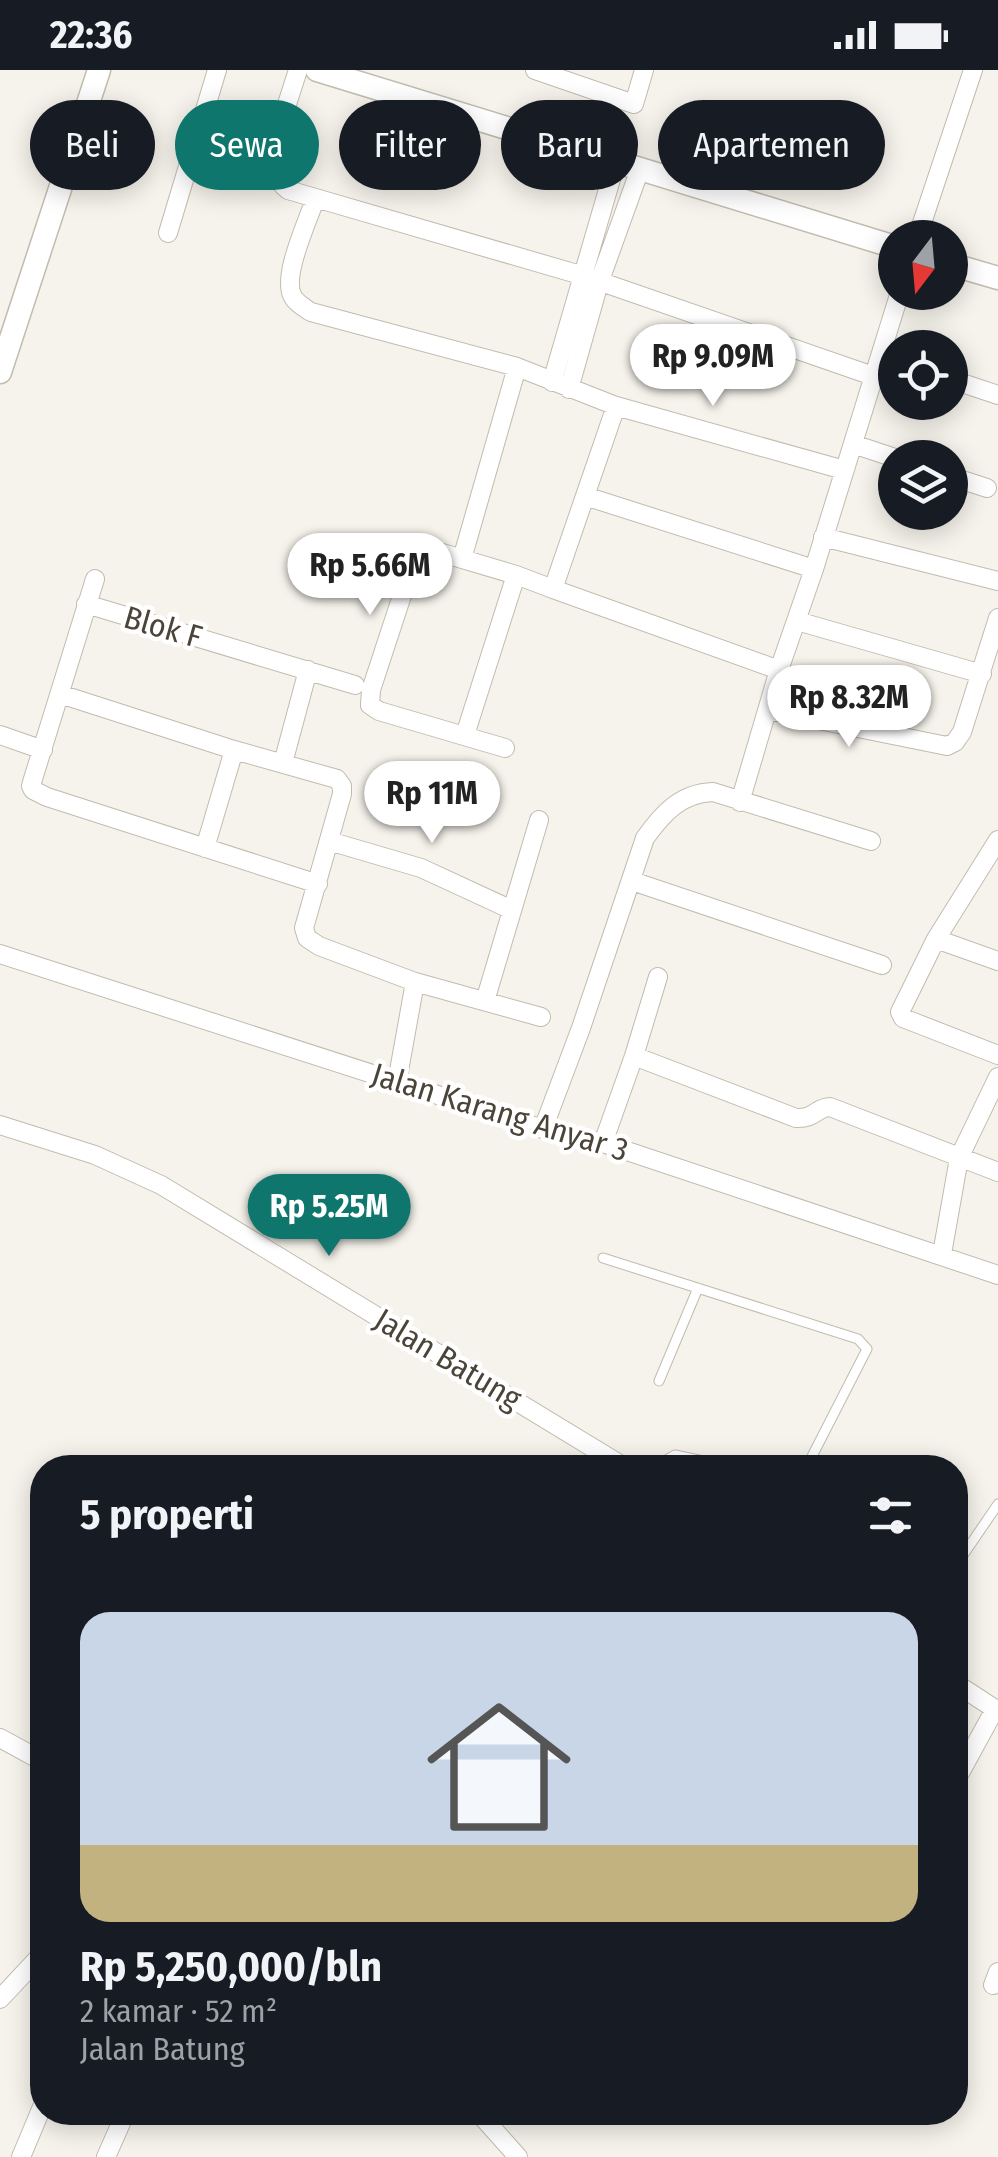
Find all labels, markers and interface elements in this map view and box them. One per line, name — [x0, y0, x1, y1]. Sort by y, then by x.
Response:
text: 22:36 — [50, 12, 132, 58]
chip: Beli — [30, 100, 155, 190]
chip: Sewa — [175, 100, 319, 190]
chip: Filter — [339, 100, 481, 190]
chip: Baru — [501, 100, 638, 190]
chip: Apartemen — [658, 100, 885, 190]
north arrow — [878, 220, 968, 310]
map controls — [878, 220, 968, 530]
pin: Rp 9.09M — [610, 324, 816, 409]
button: locate — [878, 330, 968, 420]
text: Rp 9.09M — [652, 337, 774, 375]
button: layers — [878, 440, 968, 530]
pin: Rp 5.66M — [267, 533, 473, 618]
text: Rp 5.66M — [309, 546, 431, 584]
street label: Blok F — [120, 598, 206, 656]
pin: Rp 8.32M — [746, 665, 952, 750]
text: Rp 8.32M — [789, 678, 909, 716]
pin: Rp 11M — [351, 761, 513, 846]
text: Rp 11M — [386, 774, 478, 812]
street label: Jalan Karang Anyar 3 — [367, 1055, 633, 1169]
pin: Rp 5.25M — [226, 1174, 432, 1259]
text: Rp 5.25M — [270, 1187, 388, 1225]
street label: Jalan Batung — [368, 1300, 528, 1418]
icon: filters — [863, 1488, 918, 1543]
text: 5 properti — [80, 1490, 254, 1540]
icon: home — [409, 1677, 589, 1857]
text: Rp 5,250,000/bln — [80, 1942, 382, 1992]
text: 2 kamar · 52 m² — [80, 1992, 277, 2030]
text: Jalan Batung — [80, 2030, 245, 2068]

